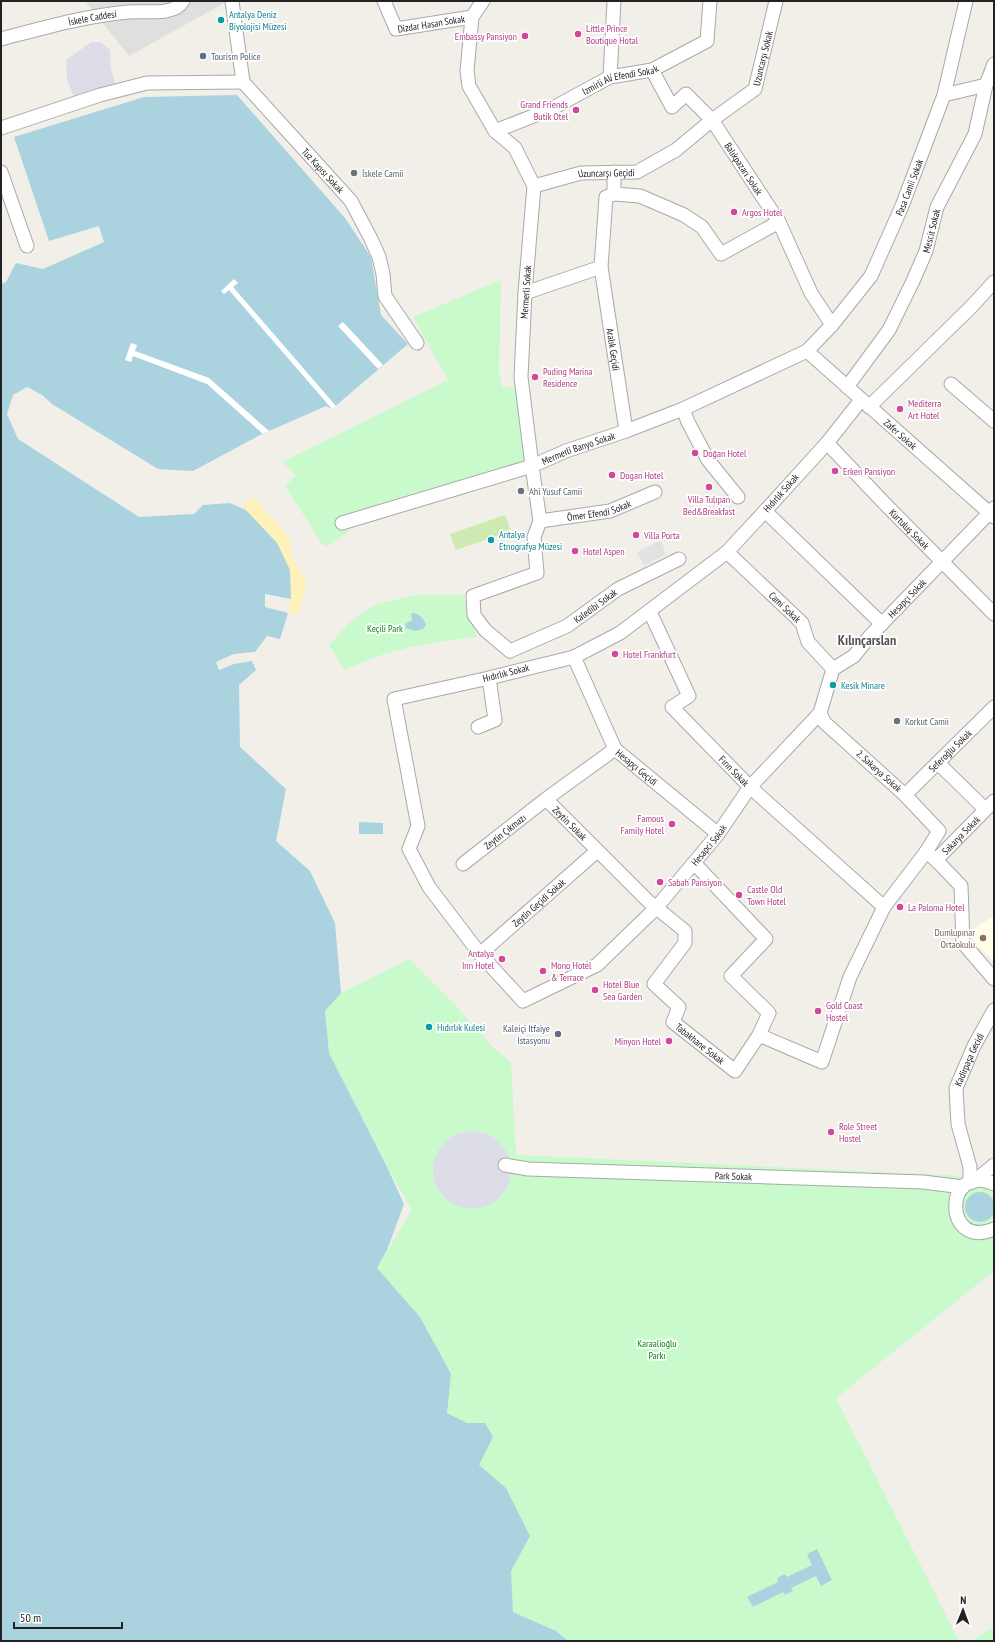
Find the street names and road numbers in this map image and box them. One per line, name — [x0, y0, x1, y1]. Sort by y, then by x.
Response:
street label: İskele Caddesi — [67, 7, 117, 28]
street label: Dizdar Hasan Sokak — [397, 12, 466, 35]
street label: Uzuncarşı Sokak — [750, 29, 775, 87]
street label: Izmirli Ali Efendi Sokak — [580, 61, 660, 98]
street label: Balıkpazarı Sokak — [722, 140, 766, 197]
street label: Tuz Kapısı Sokak — [299, 145, 347, 196]
street label: Pasa Camii Sokak — [892, 157, 926, 218]
street label: Uzuncarşı Geçidi — [576, 166, 635, 180]
street label: Mescit Sokak — [919, 207, 943, 254]
street label: Mermerli Sokak — [518, 265, 534, 319]
street label: Aralık Geçidi — [604, 327, 623, 372]
street label: Zafer Sokak — [881, 416, 920, 452]
street label: Mermerli Banyo Sokak — [540, 429, 617, 467]
street label: Hıdırlık Sokak — [760, 471, 802, 515]
street label: Ömer Efendi Sokak — [566, 496, 633, 524]
street label: Kurtuluş Sokak — [887, 506, 932, 552]
street label: Hesapçı Sokak — [885, 576, 929, 620]
street label: Kaledibi Sokak — [571, 585, 620, 626]
street label: Cami Sokak — [766, 589, 804, 625]
street label: Hıdırlık Sokak — [481, 661, 531, 685]
street label: Seferoğlu Sokak — [925, 726, 974, 775]
street label: Hesapçı Geçidi — [613, 746, 660, 788]
street label: 2. Sakarya Sokak — [854, 747, 905, 795]
street label: Fırın Sokak — [716, 753, 752, 789]
street label: Zeytin Sokak — [550, 803, 590, 843]
street label: Zeytin Çıkmazı — [481, 811, 528, 852]
street label: Sakarya Sokak — [939, 813, 982, 857]
street label: Hesapci Sokak — [688, 822, 729, 868]
street label: Zeytin Geçidi Sokak — [509, 875, 568, 929]
street label: Tabakhane Sokak — [673, 1020, 728, 1067]
street label: Kadirpaşa Gecidi — [951, 1030, 987, 1088]
street label: Park Sokak — [715, 1169, 752, 1183]

